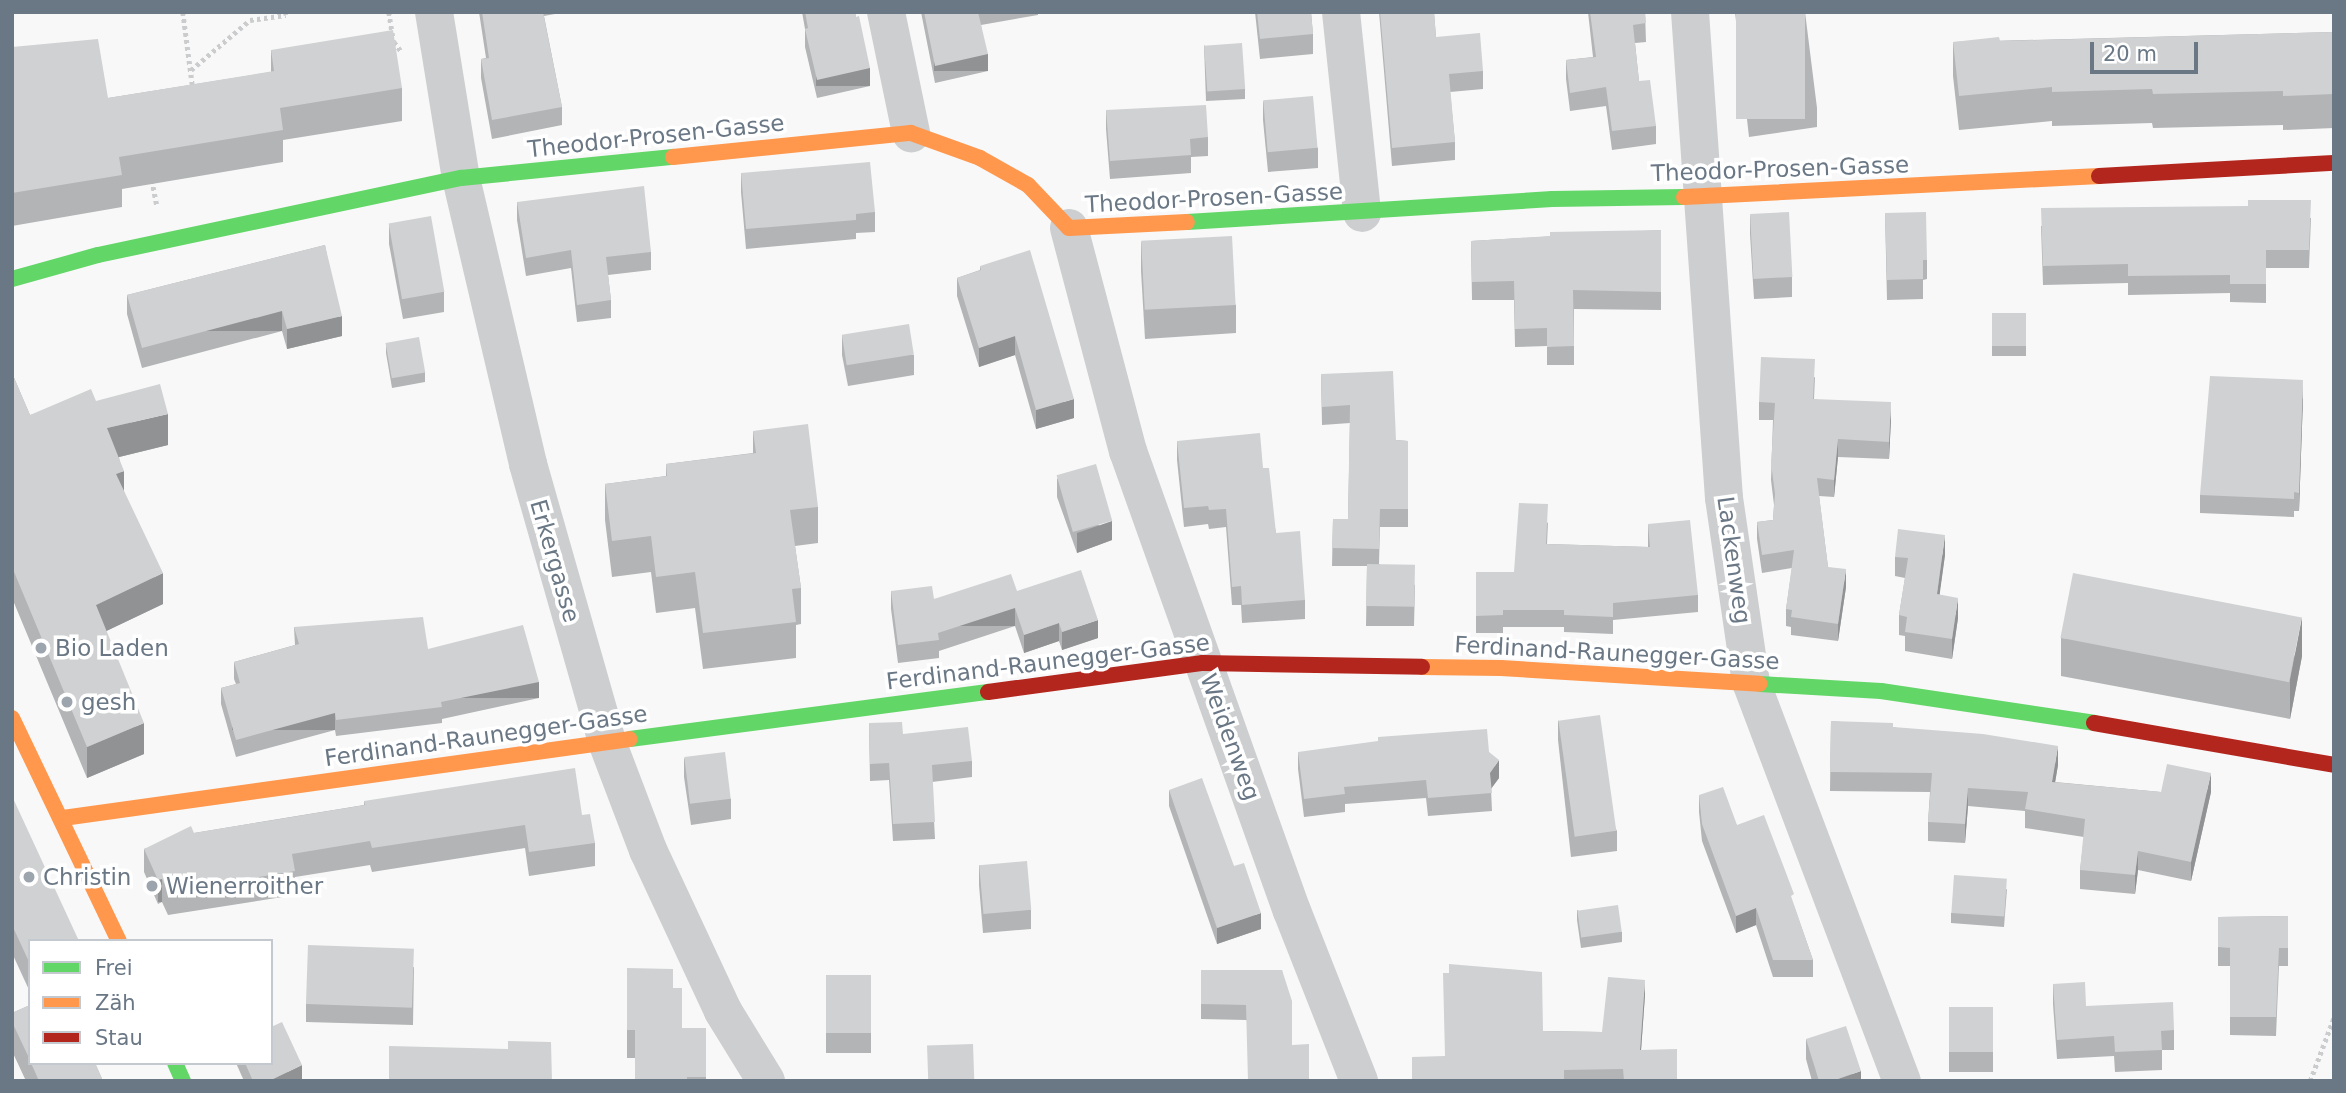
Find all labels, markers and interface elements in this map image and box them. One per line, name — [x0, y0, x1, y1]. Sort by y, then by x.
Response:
scale bar — [2094, 28, 2202, 72]
text: 20 m — [2103, 42, 2157, 66]
street label: Theodor-Prosen-Gasse — [526, 109, 786, 163]
street label: Theodor-Prosen-Gasse — [1651, 151, 1909, 187]
street label: Theodor-Prosen-Gasse — [1084, 177, 1344, 219]
street label: Lackenweg — [1711, 495, 1757, 625]
street label: Erkergasse — [524, 496, 586, 626]
street label: Ferdinand-Raunegger-Gasse — [885, 628, 1211, 696]
street label: Ferdinand-Raunegger-Gasse — [1454, 631, 1780, 675]
place label: Bio Laden — [55, 634, 169, 662]
marker: Bio Laden — [33, 640, 49, 656]
street label: Weidenweg — [1194, 670, 1266, 804]
place label: gesh — [81, 688, 136, 716]
marker: gesh — [59, 694, 75, 710]
street label: Ferdinand-Raunegger-Gasse — [323, 700, 649, 772]
place label: Christin — [43, 863, 131, 891]
marker: Christin — [21, 869, 37, 885]
place label: Wienerroither — [166, 872, 323, 900]
marker: Wienerroither — [144, 878, 160, 894]
legend — [28, 939, 273, 1065]
text: Frei — [95, 956, 132, 980]
text: Zäh — [95, 991, 136, 1015]
text: Stau — [95, 1026, 143, 1050]

